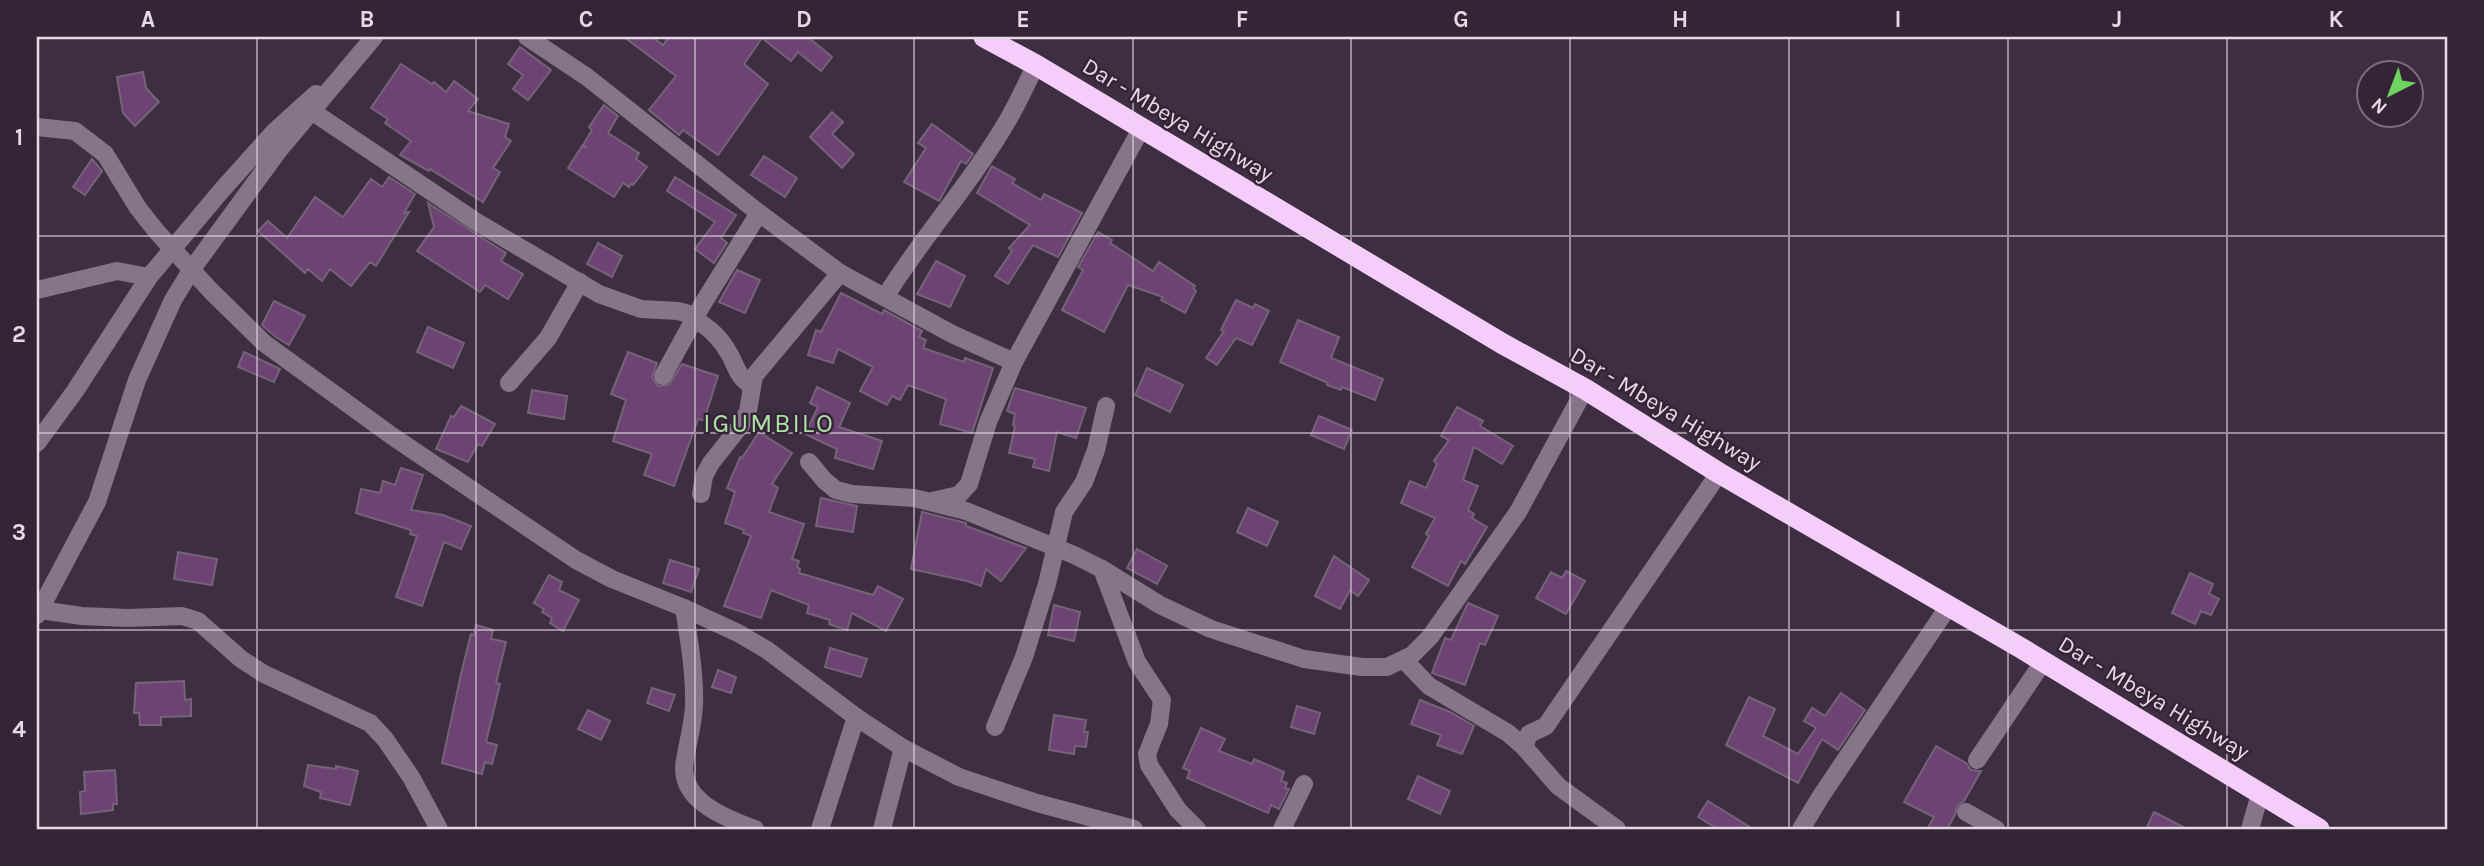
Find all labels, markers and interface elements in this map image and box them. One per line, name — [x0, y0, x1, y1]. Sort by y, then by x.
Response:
text: A — [141, 6, 155, 33]
text: B — [360, 6, 374, 33]
text: C — [579, 6, 593, 33]
text: D — [796, 6, 812, 33]
text: E — [1016, 6, 1030, 33]
text: F — [1236, 6, 1248, 33]
text: G — [1453, 6, 1469, 33]
text: H — [1672, 6, 1688, 33]
text: I — [1894, 6, 1902, 33]
text: J — [2112, 6, 2122, 33]
text: K — [2328, 6, 2344, 33]
street label: Dar - Mbeya Highway — [1078, 52, 1279, 188]
north arrow — [2354, 60, 2424, 130]
text: N — [2367, 93, 2392, 119]
text: 1 — [15, 124, 23, 151]
text: 2 — [12, 321, 26, 348]
street label: Dar - Mbeya Highway — [1566, 341, 1767, 477]
district label: IGUMBILO — [703, 408, 835, 439]
text: 3 — [12, 519, 26, 546]
street label: Dar - Mbeya Highway — [2054, 630, 2255, 766]
text: 4 — [12, 716, 26, 743]

